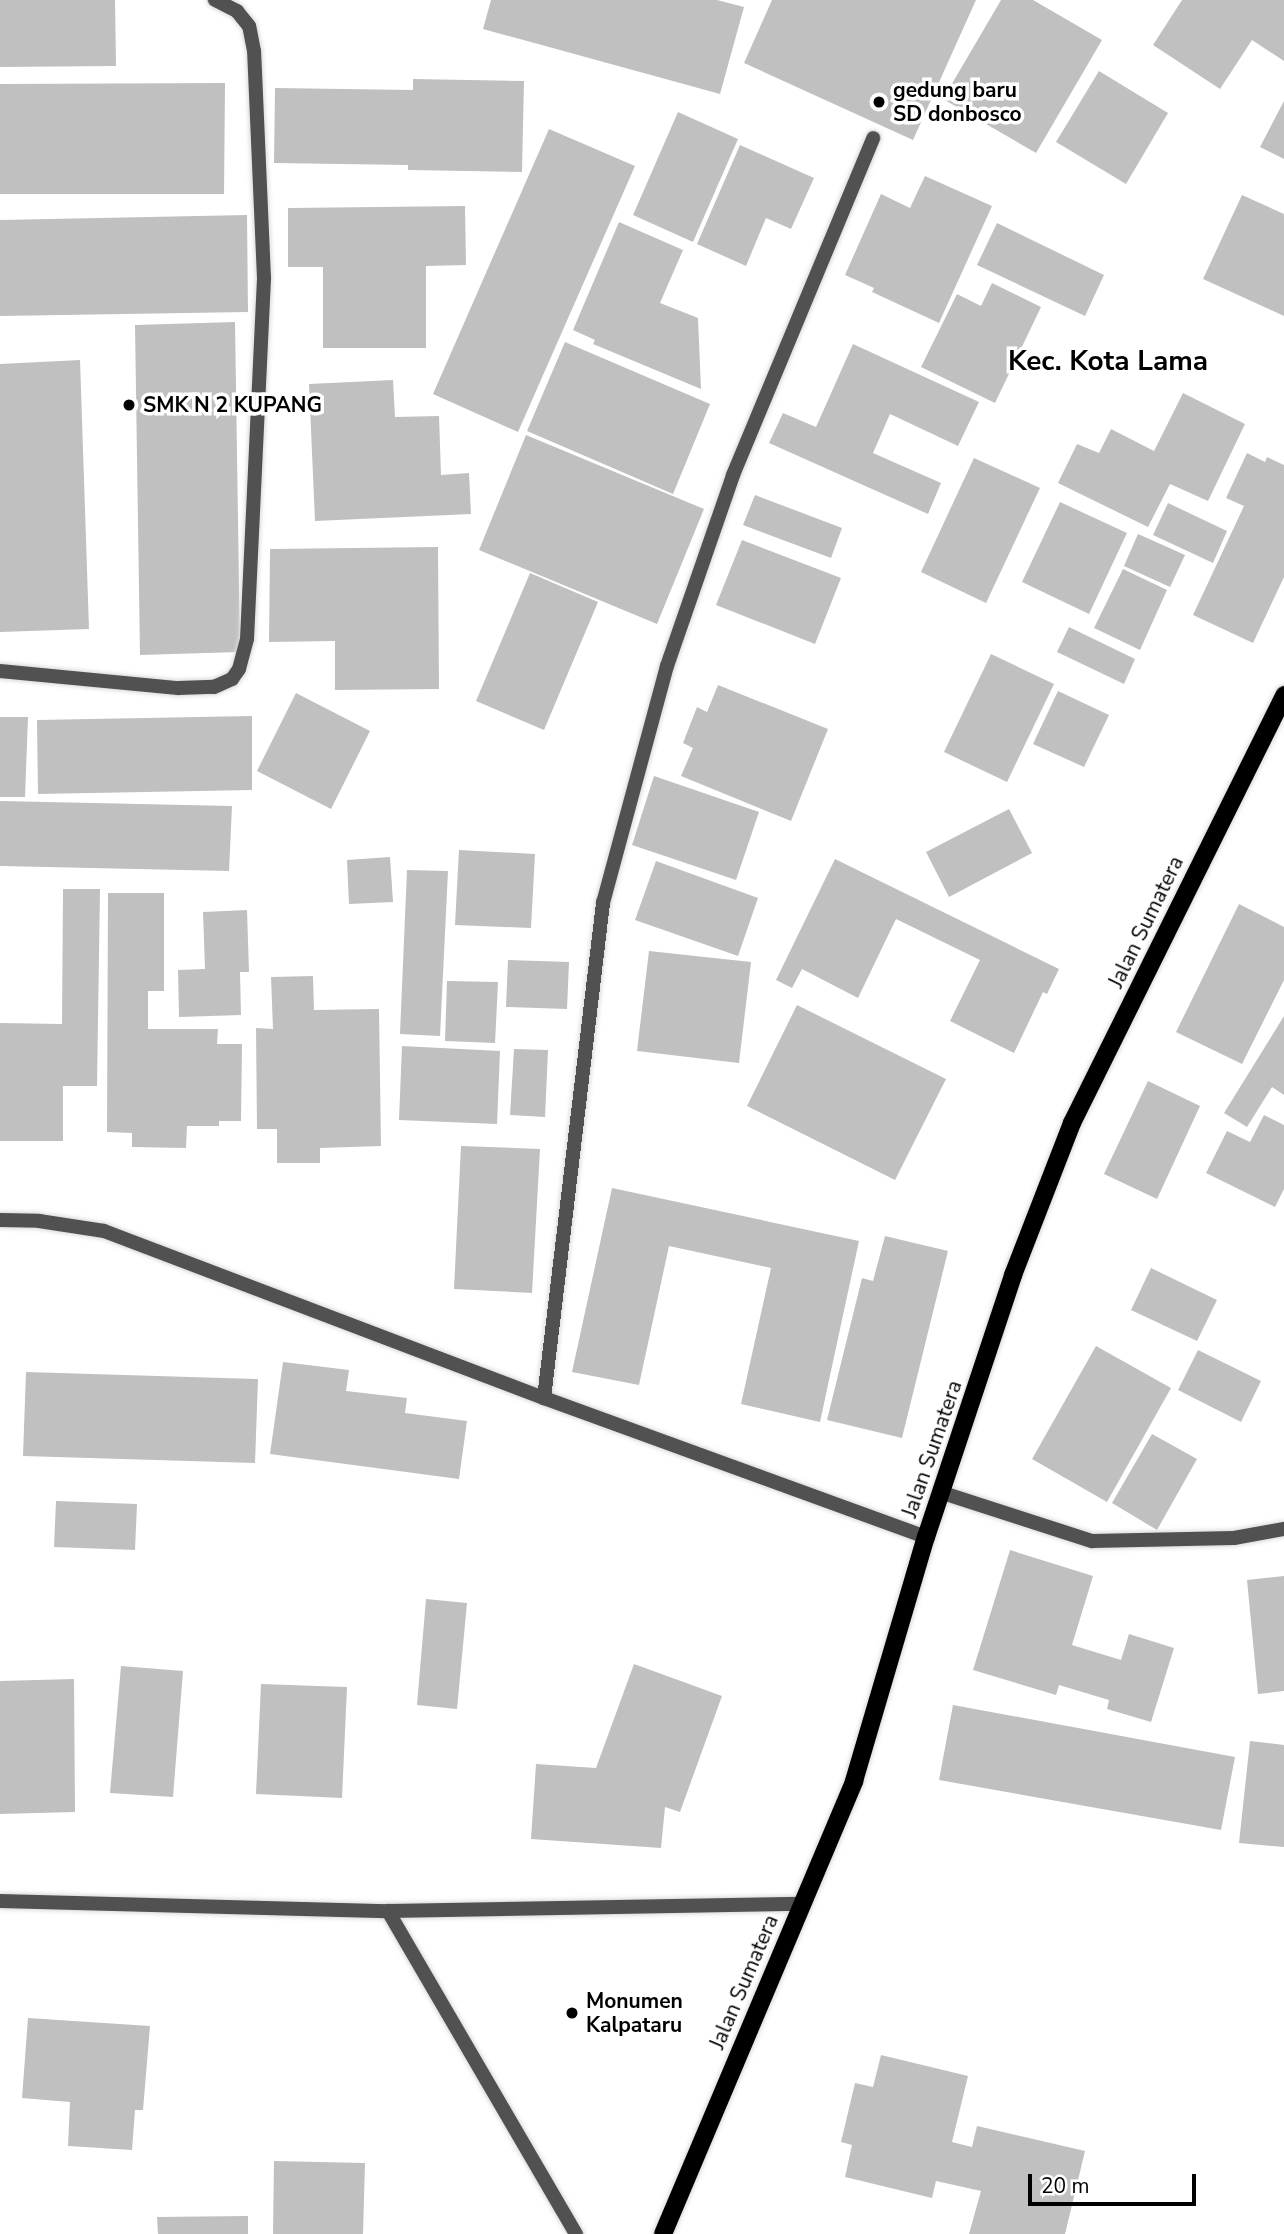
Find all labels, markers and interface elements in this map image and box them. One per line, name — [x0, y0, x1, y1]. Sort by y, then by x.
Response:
place label: gedung baru SD donbosco — [893, 77, 1022, 127]
marker: gedung baru SD donbosco — [871, 94, 887, 110]
district label: Kec. Kota Lama — [1008, 344, 1208, 378]
place label: SMK N 2 KUPANG — [143, 392, 322, 418]
marker: SMK N 2 KUPANG — [121, 397, 137, 413]
street label: Jalan Sumatera — [1103, 852, 1189, 992]
street label: Jalan Sumatera — [897, 1377, 967, 1521]
street label: Jalan Sumatera — [704, 1911, 784, 2053]
place label: Monumen Kalpataru — [586, 1988, 683, 2038]
marker: Monumen Kalpataru — [564, 2005, 580, 2021]
scale bar — [1032, 2160, 1200, 2204]
text: 20 m — [1041, 2172, 1090, 2200]

